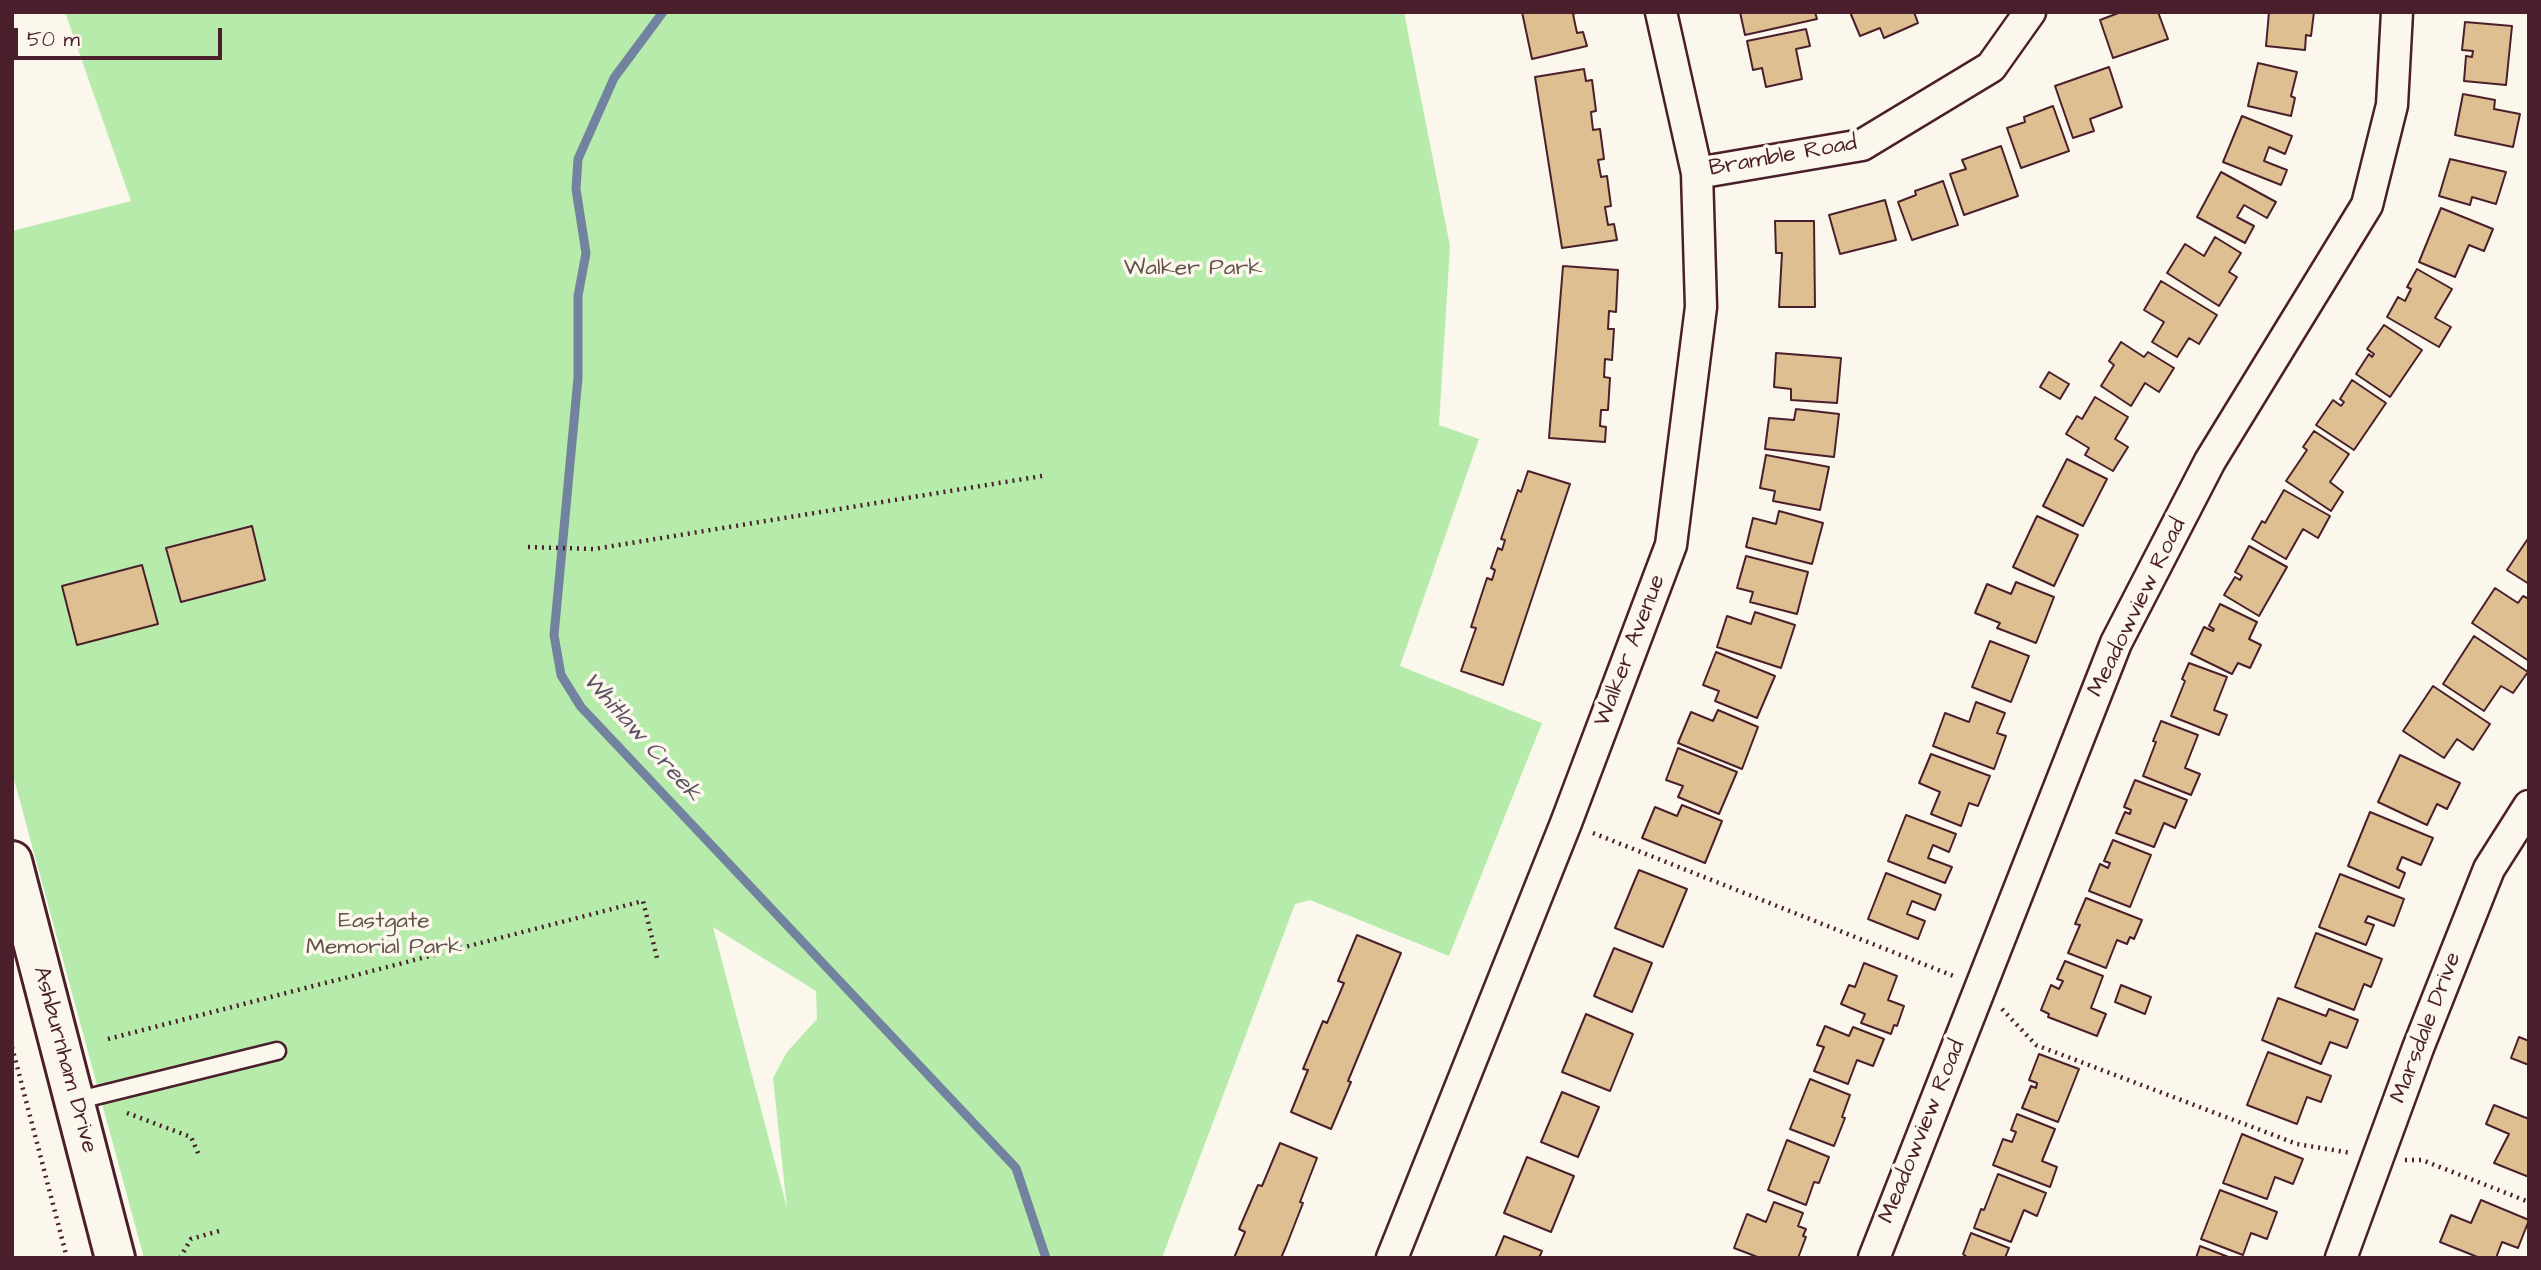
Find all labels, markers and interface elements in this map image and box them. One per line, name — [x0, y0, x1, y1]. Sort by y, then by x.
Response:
scale bar — [18, 14, 226, 58]
text: 50 m — [27, 25, 80, 54]
street label: Bramble Road — [1707, 130, 1859, 184]
park label: Walker Park — [1124, 255, 1262, 283]
street label: Meadowview Road — [2083, 514, 2193, 702]
street label: Walker Avenue — [1589, 571, 1673, 731]
water label: Whitlaw Creek — [576, 668, 706, 808]
park label: Eastgate Memorial Park — [306, 908, 462, 962]
street label: Marsdale Drive — [2386, 949, 2468, 1107]
street label: Ashburnham Drive — [26, 964, 102, 1156]
street label: Meadowview Road — [1874, 1036, 1972, 1228]

